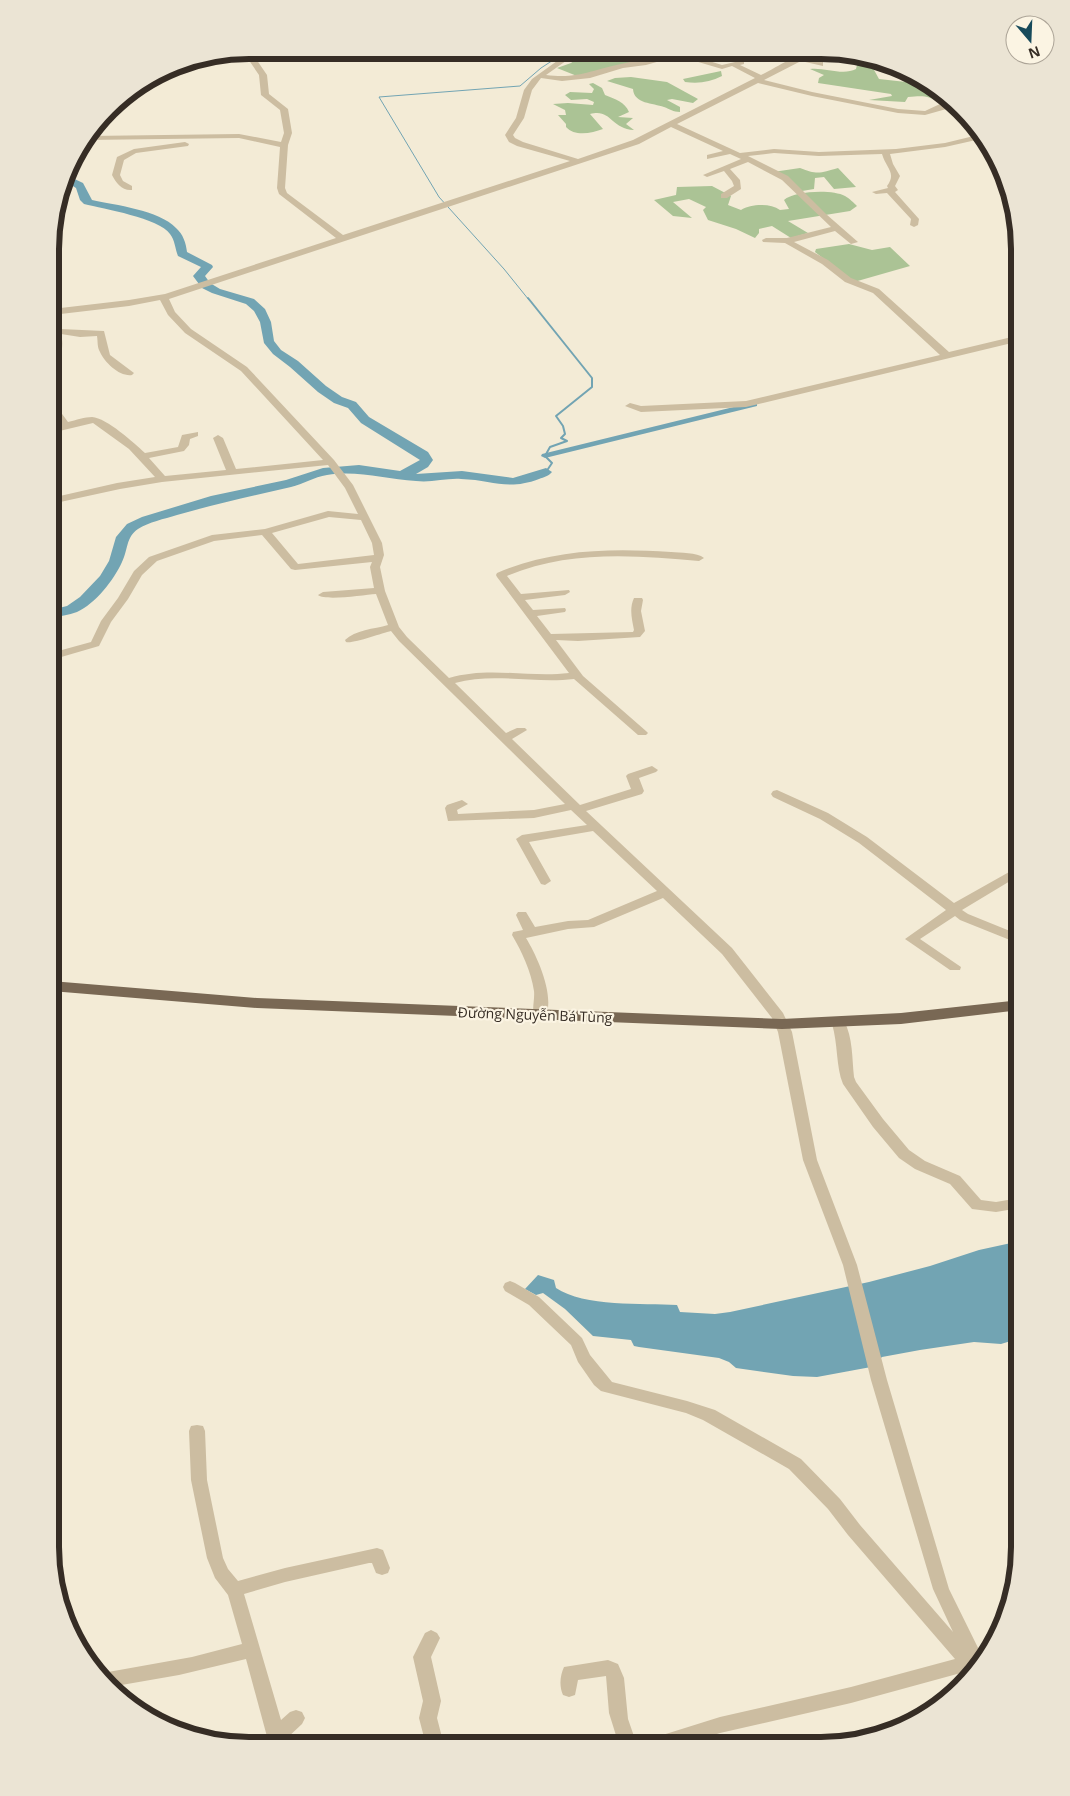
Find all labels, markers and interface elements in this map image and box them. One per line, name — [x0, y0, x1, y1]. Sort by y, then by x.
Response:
north arrow — [1005, 15, 1055, 65]
text: N — [1026, 42, 1043, 64]
street label: Đường Nguyễn Bá Tùng — [457, 1002, 613, 1027]

